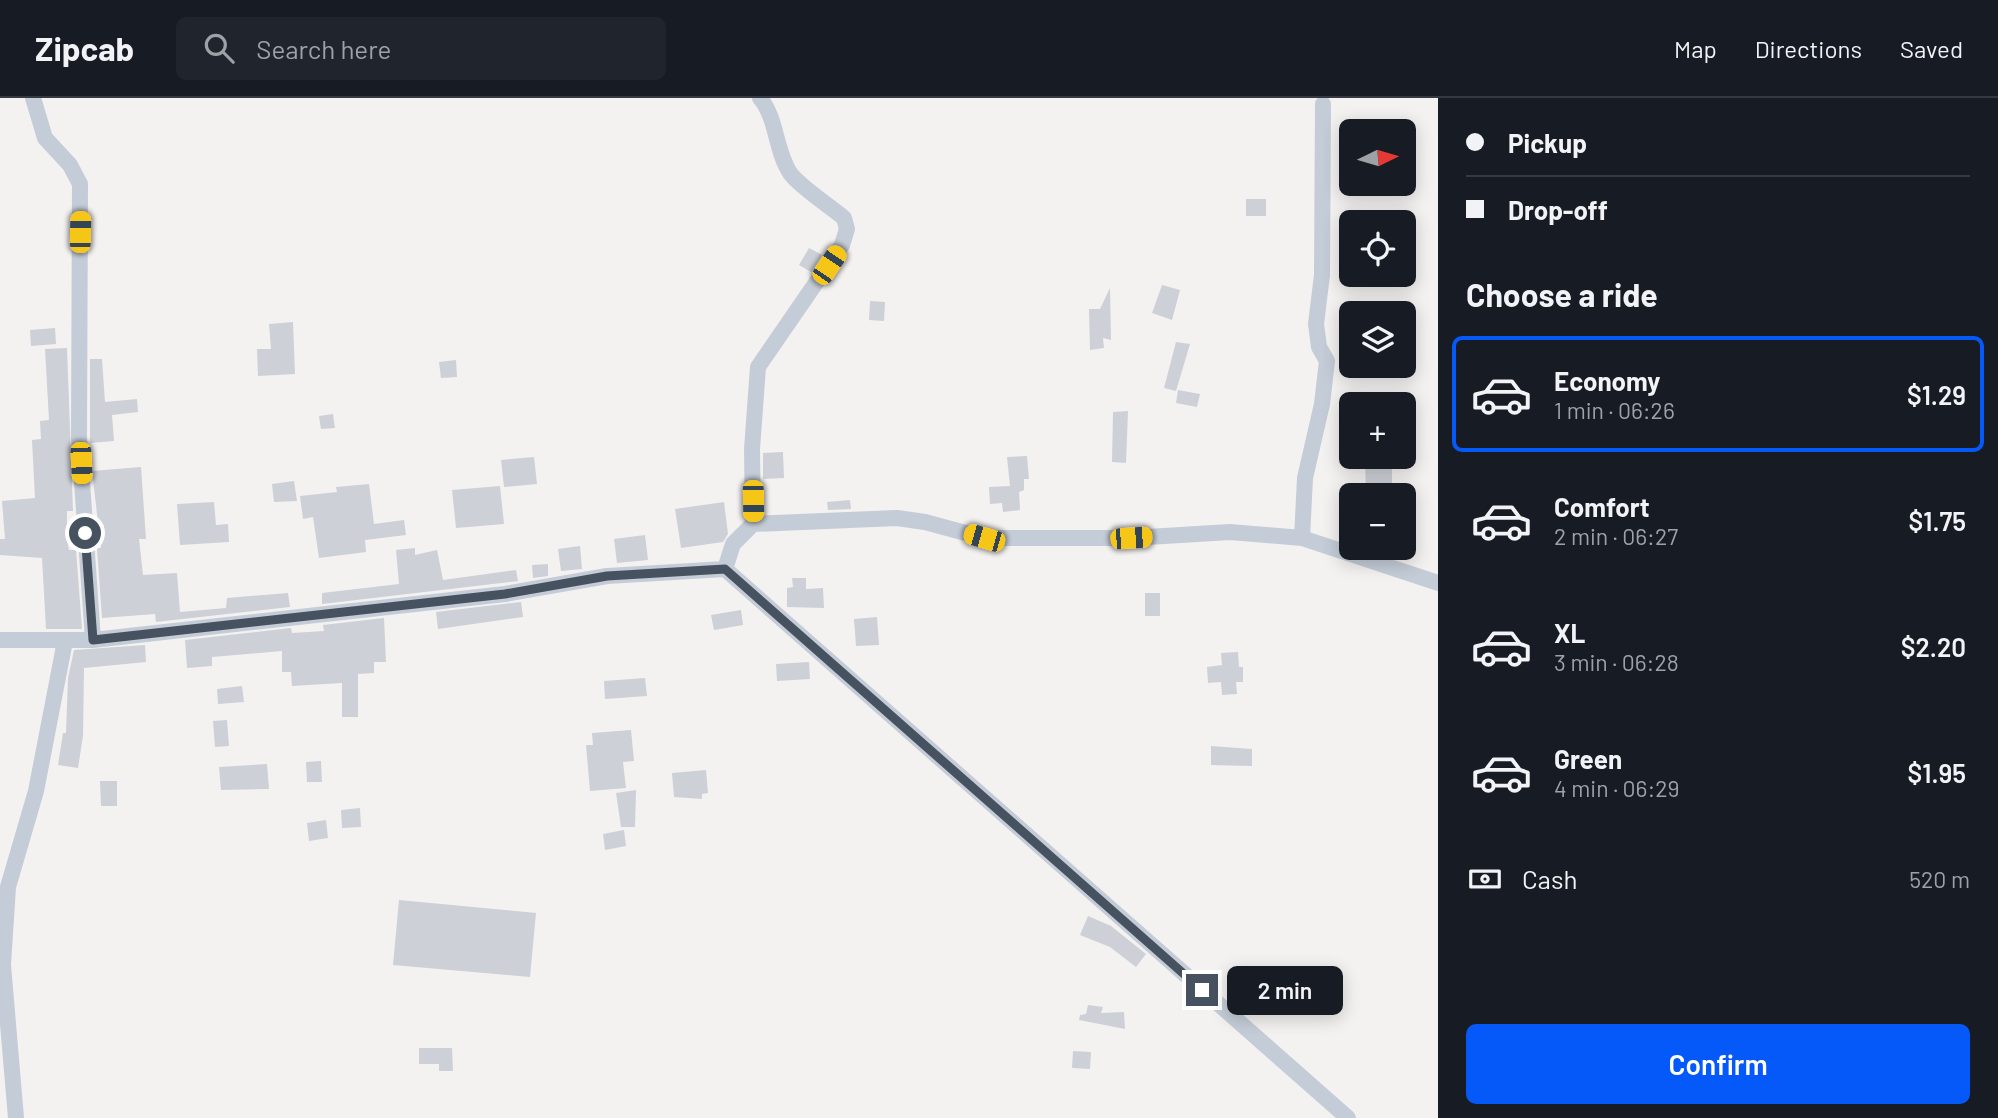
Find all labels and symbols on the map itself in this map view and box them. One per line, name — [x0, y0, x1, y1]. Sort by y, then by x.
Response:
north arrow — [1339, 119, 1416, 196]
car — [70, 211, 91, 253]
car — [809, 242, 850, 288]
car — [70, 441, 93, 485]
car — [743, 480, 764, 522]
route start — [69, 517, 101, 549]
car — [961, 522, 1008, 554]
car — [1110, 526, 1153, 550]
callout: 2 min — [1226, 966, 1342, 1015]
route end — [1186, 974, 1218, 1006]

